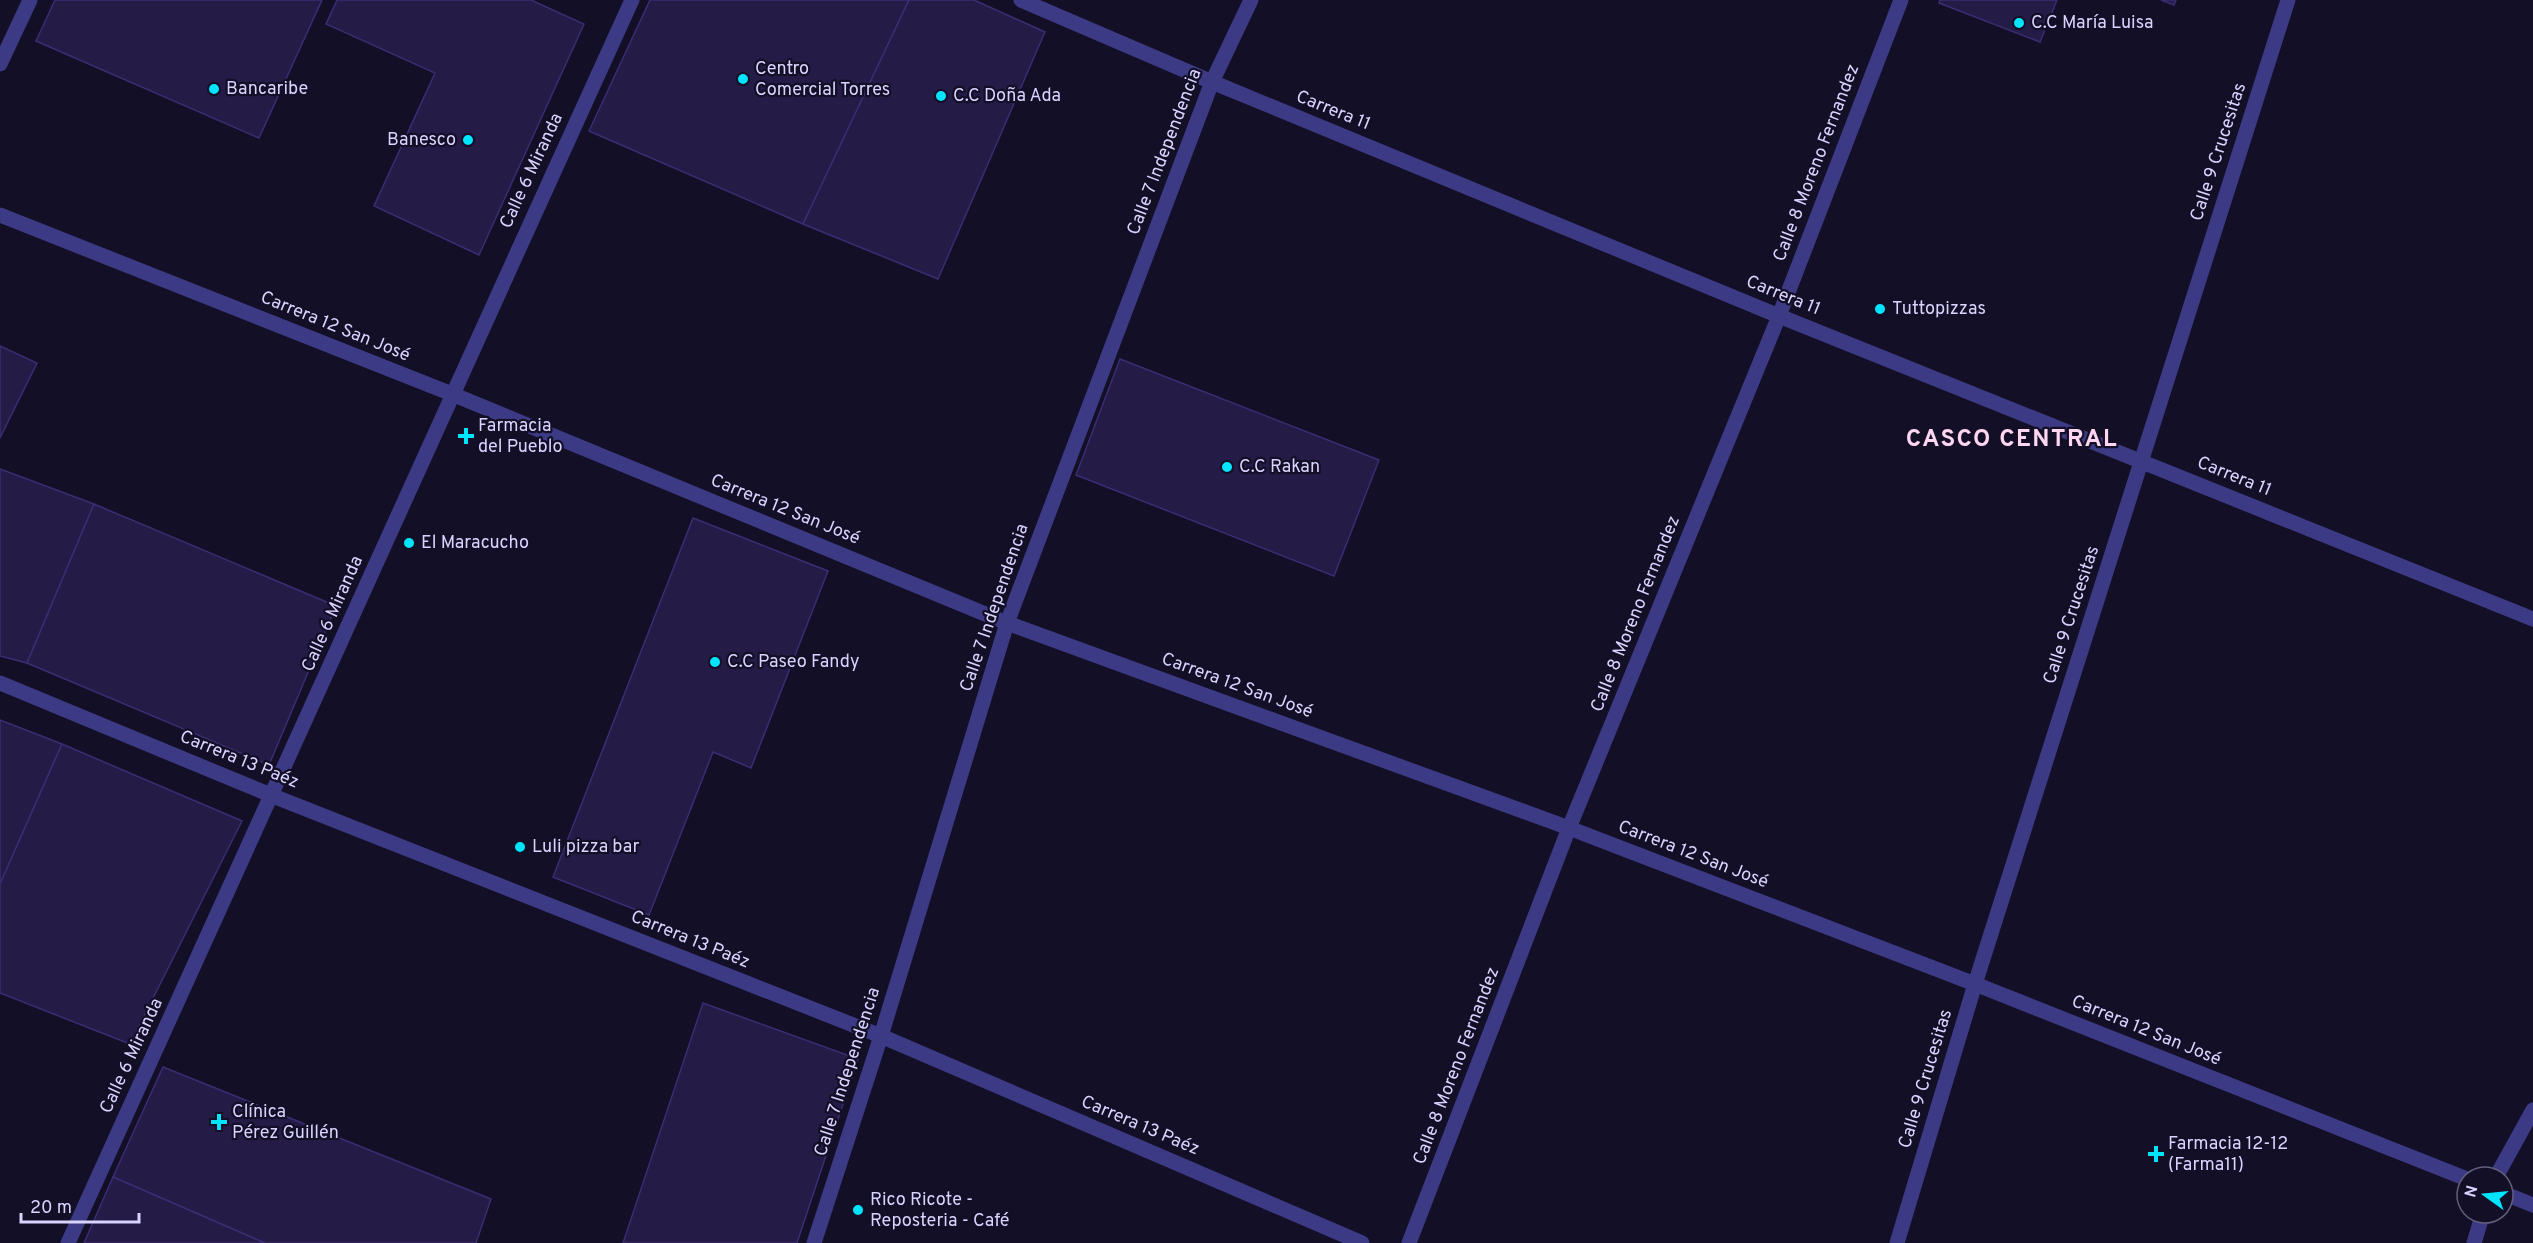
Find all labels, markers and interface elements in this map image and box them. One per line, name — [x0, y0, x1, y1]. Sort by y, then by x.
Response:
place label: C.C María Luisa — [2031, 12, 2153, 35]
marker: C.C María Luisa — [2012, 16, 2026, 30]
place label: Centro Comercial Torres — [755, 58, 890, 102]
street label: Calle 8 Moreno Fernandez — [1769, 61, 1865, 265]
street label: Calle 7 Independencia — [1123, 66, 1207, 238]
marker: Centro Comercial Torres — [736, 72, 750, 86]
place label: Bancaribe — [226, 78, 308, 101]
street label: Calle 9 Crucesitas — [2186, 80, 2252, 224]
marker: Bancaribe — [207, 82, 221, 96]
place label: C.C Doña Ada — [953, 85, 1061, 108]
street label: Carrera 11 — [1292, 86, 1374, 136]
marker: C.C Doña Ada — [934, 89, 948, 103]
street label: Calle 6 Miranda — [495, 110, 569, 232]
place label: Banesco — [387, 129, 456, 152]
marker: Banesco — [461, 133, 475, 147]
street label: Carrera 11 — [1742, 271, 1824, 321]
street label: Carrera 12 San José — [257, 286, 413, 368]
place label: Tuttopizzas — [1892, 298, 1986, 321]
marker: Tuttopizzas — [1873, 302, 1887, 316]
place label: Farmacia del Pueblo — [478, 415, 562, 459]
district label: CASCO CENTRAL — [1906, 425, 2118, 455]
marker: Farmacia del Pueblo — [459, 429, 473, 443]
street label: Carrera 11 — [2193, 452, 2275, 502]
place label: C.C Rakan — [1239, 456, 1320, 479]
marker: C.C Rakan — [1220, 460, 1234, 474]
street label: Carrera 12 San José — [707, 469, 863, 551]
street label: Calle 8 Moreno Fernandez — [1586, 512, 1686, 716]
street label: Calle 7 Independencia — [955, 521, 1035, 695]
place label: El Maracucho — [421, 532, 529, 555]
marker: El Maracucho — [402, 536, 416, 550]
street label: Calle 9 Crucesitas — [2039, 543, 2105, 687]
street label: Calle 6 Miranda — [297, 552, 369, 676]
street label: Carrera 12 San José — [1158, 648, 1316, 724]
place label: C.C Paseo Fandy — [727, 651, 859, 674]
marker: C.C Paseo Fandy — [708, 655, 722, 669]
street label: Carrera 13 Paéz — [176, 726, 302, 794]
street label: Carrera 12 San José — [1614, 816, 1772, 894]
place label: Luli pizza bar — [532, 836, 639, 859]
marker: Luli pizza bar — [513, 840, 527, 854]
street label: Carrera 13 Paéz — [627, 906, 753, 974]
street label: Calle 8 Moreno Fernandez — [1409, 964, 1505, 1168]
street label: Calle 7 Independencia — [810, 985, 886, 1159]
street label: Carrera 12 San José — [2068, 990, 2224, 1072]
street label: Calle 6 Miranda — [95, 995, 169, 1117]
street label: Calle 9 Crucesitas — [1894, 1007, 1958, 1151]
street label: Carrera 13 Paéz — [1077, 1091, 1203, 1161]
place label: Clínica Pérez Guillén — [232, 1101, 339, 1145]
marker: Clínica Pérez Guillén — [210, 1113, 228, 1131]
place label: Farmacia 12-12 (Farma11) — [2168, 1133, 2288, 1177]
marker: Farmacia 12-12 (Farma11) — [2149, 1147, 2163, 1161]
north arrow — [2455, 1165, 2515, 1225]
text: N — [2461, 1183, 2484, 1200]
scale bar — [21, 1186, 140, 1224]
place label: Rico Ricote - Reposteria - Café — [870, 1189, 1009, 1233]
text: 20 m — [30, 1197, 72, 1220]
marker: Rico Ricote - Reposteria - Café — [851, 1203, 865, 1217]

